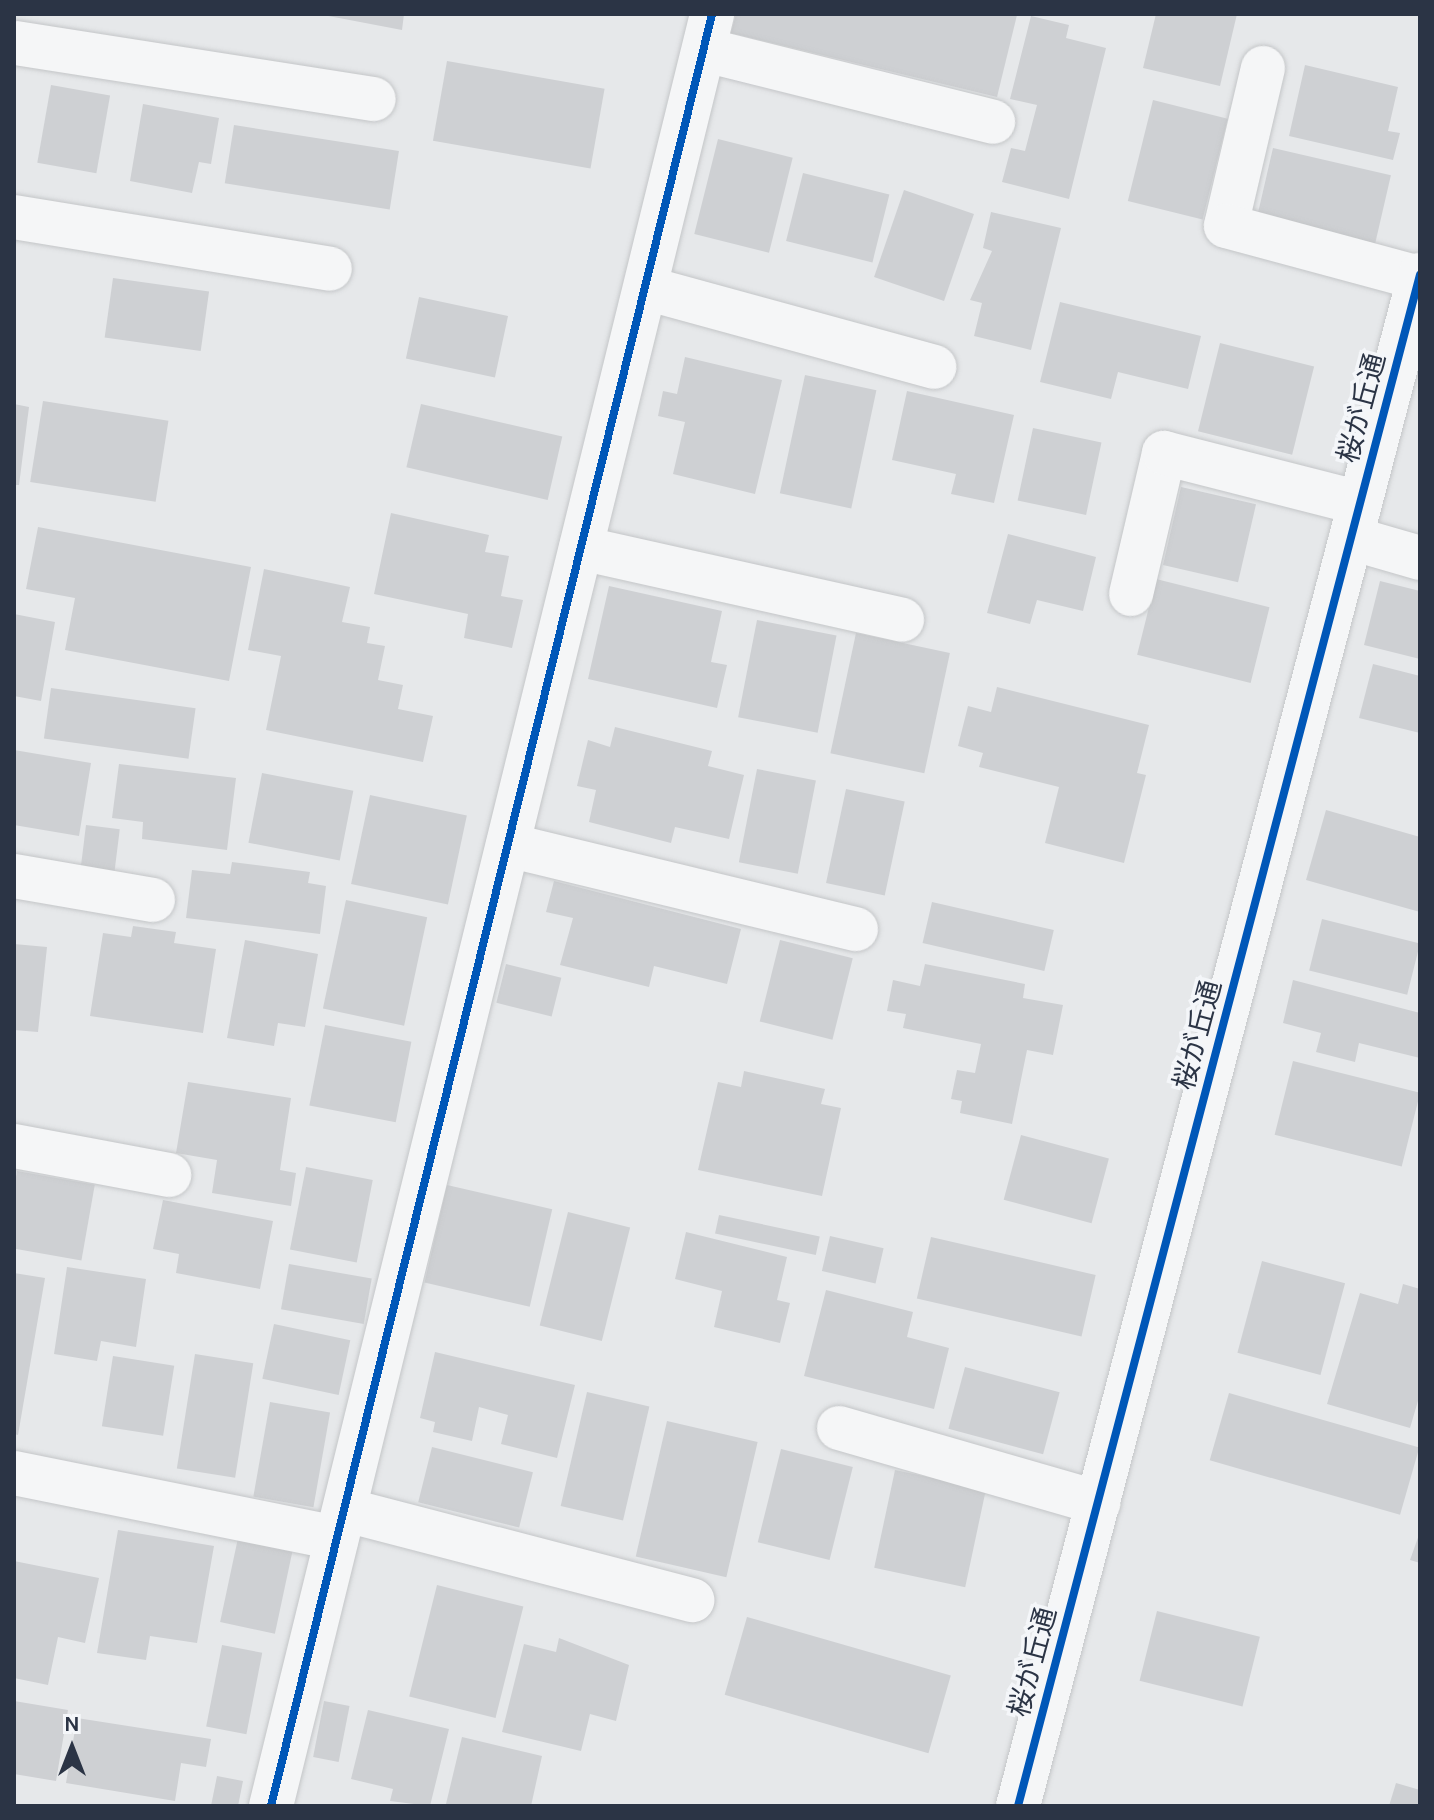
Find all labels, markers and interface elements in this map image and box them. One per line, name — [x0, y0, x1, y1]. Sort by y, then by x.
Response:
street label: 桜が丘通 — [1331, 350, 1393, 466]
street label: 桜が丘通 — [1167, 977, 1229, 1093]
street label: 桜が丘通 — [1002, 1604, 1064, 1720]
north arrow — [32, 1708, 112, 1788]
text: N — [64, 1711, 80, 1737]

